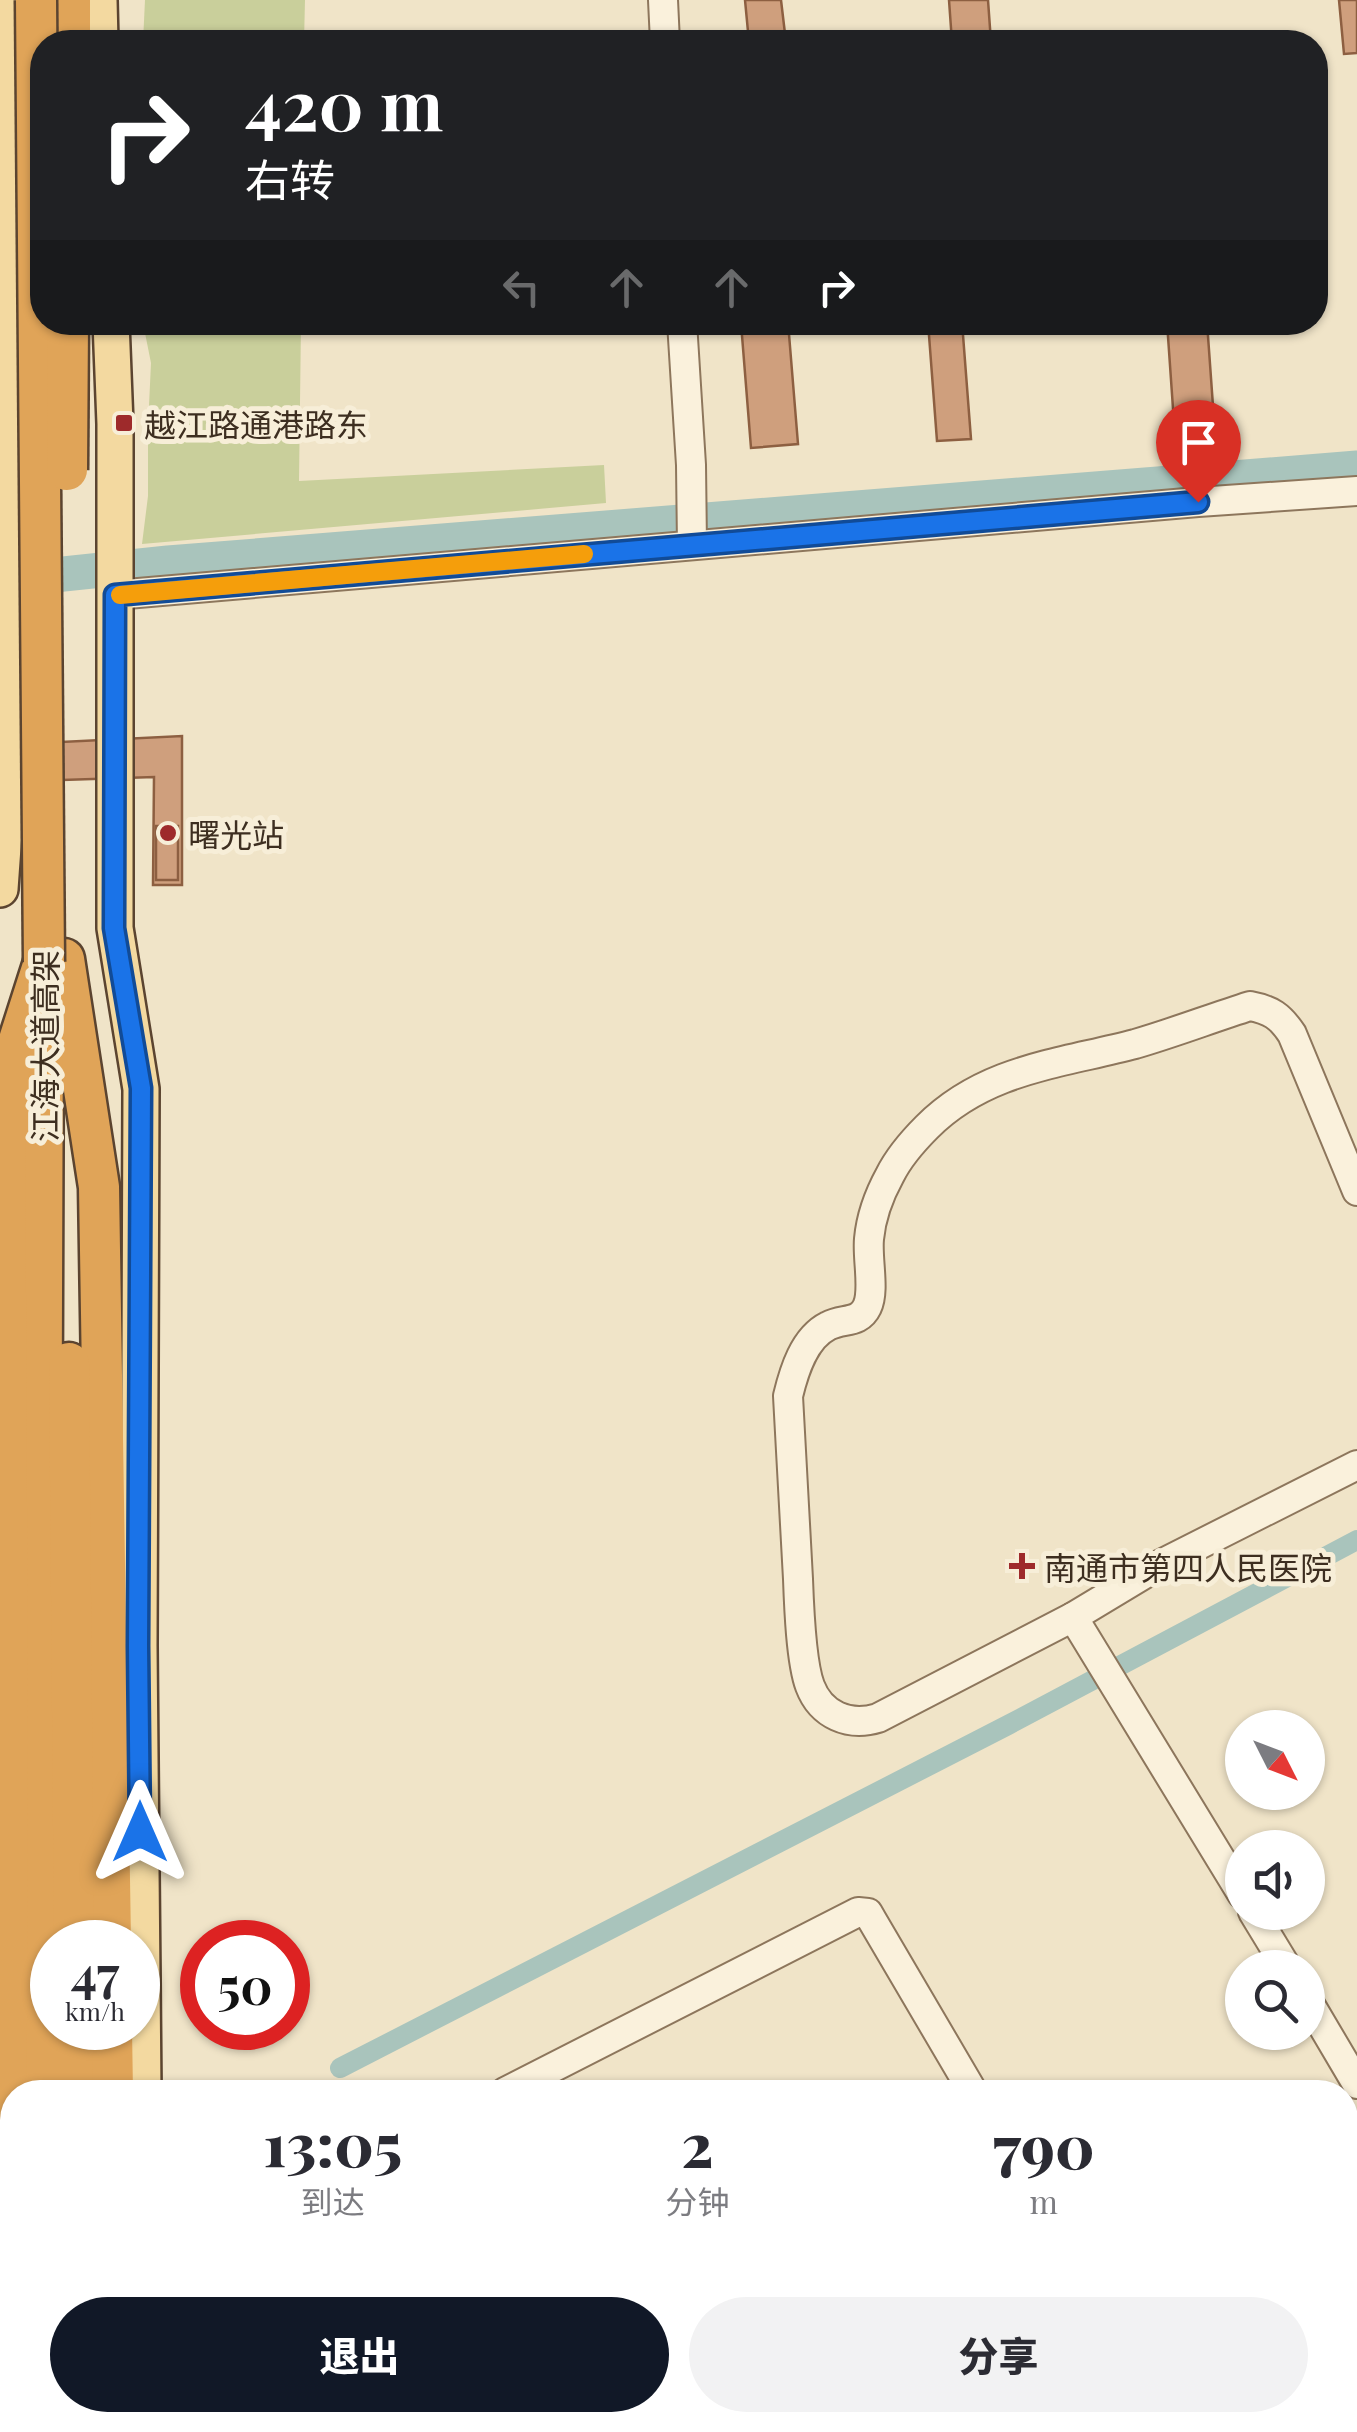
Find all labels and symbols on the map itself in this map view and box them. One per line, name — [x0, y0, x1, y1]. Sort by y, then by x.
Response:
pin — [1156, 400, 1241, 503]
place label: 越江路通港路东 — [144, 402, 368, 445]
marker: 越江路通港路东 — [113, 412, 135, 434]
place label: 曙光站 — [188, 812, 284, 855]
marker: 曙光站 — [157, 822, 179, 844]
street label: 江海大道高架 — [22, 950, 65, 1142]
place label: 南通市第四人民医院 — [1044, 1545, 1332, 1588]
marker: 南通市第四人民医院 — [1009, 1553, 1035, 1579]
north arrow — [1225, 1710, 1325, 1810]
position arrow — [88, 1780, 192, 1884]
speed limit sign: 50 — [180, 1920, 310, 2050]

